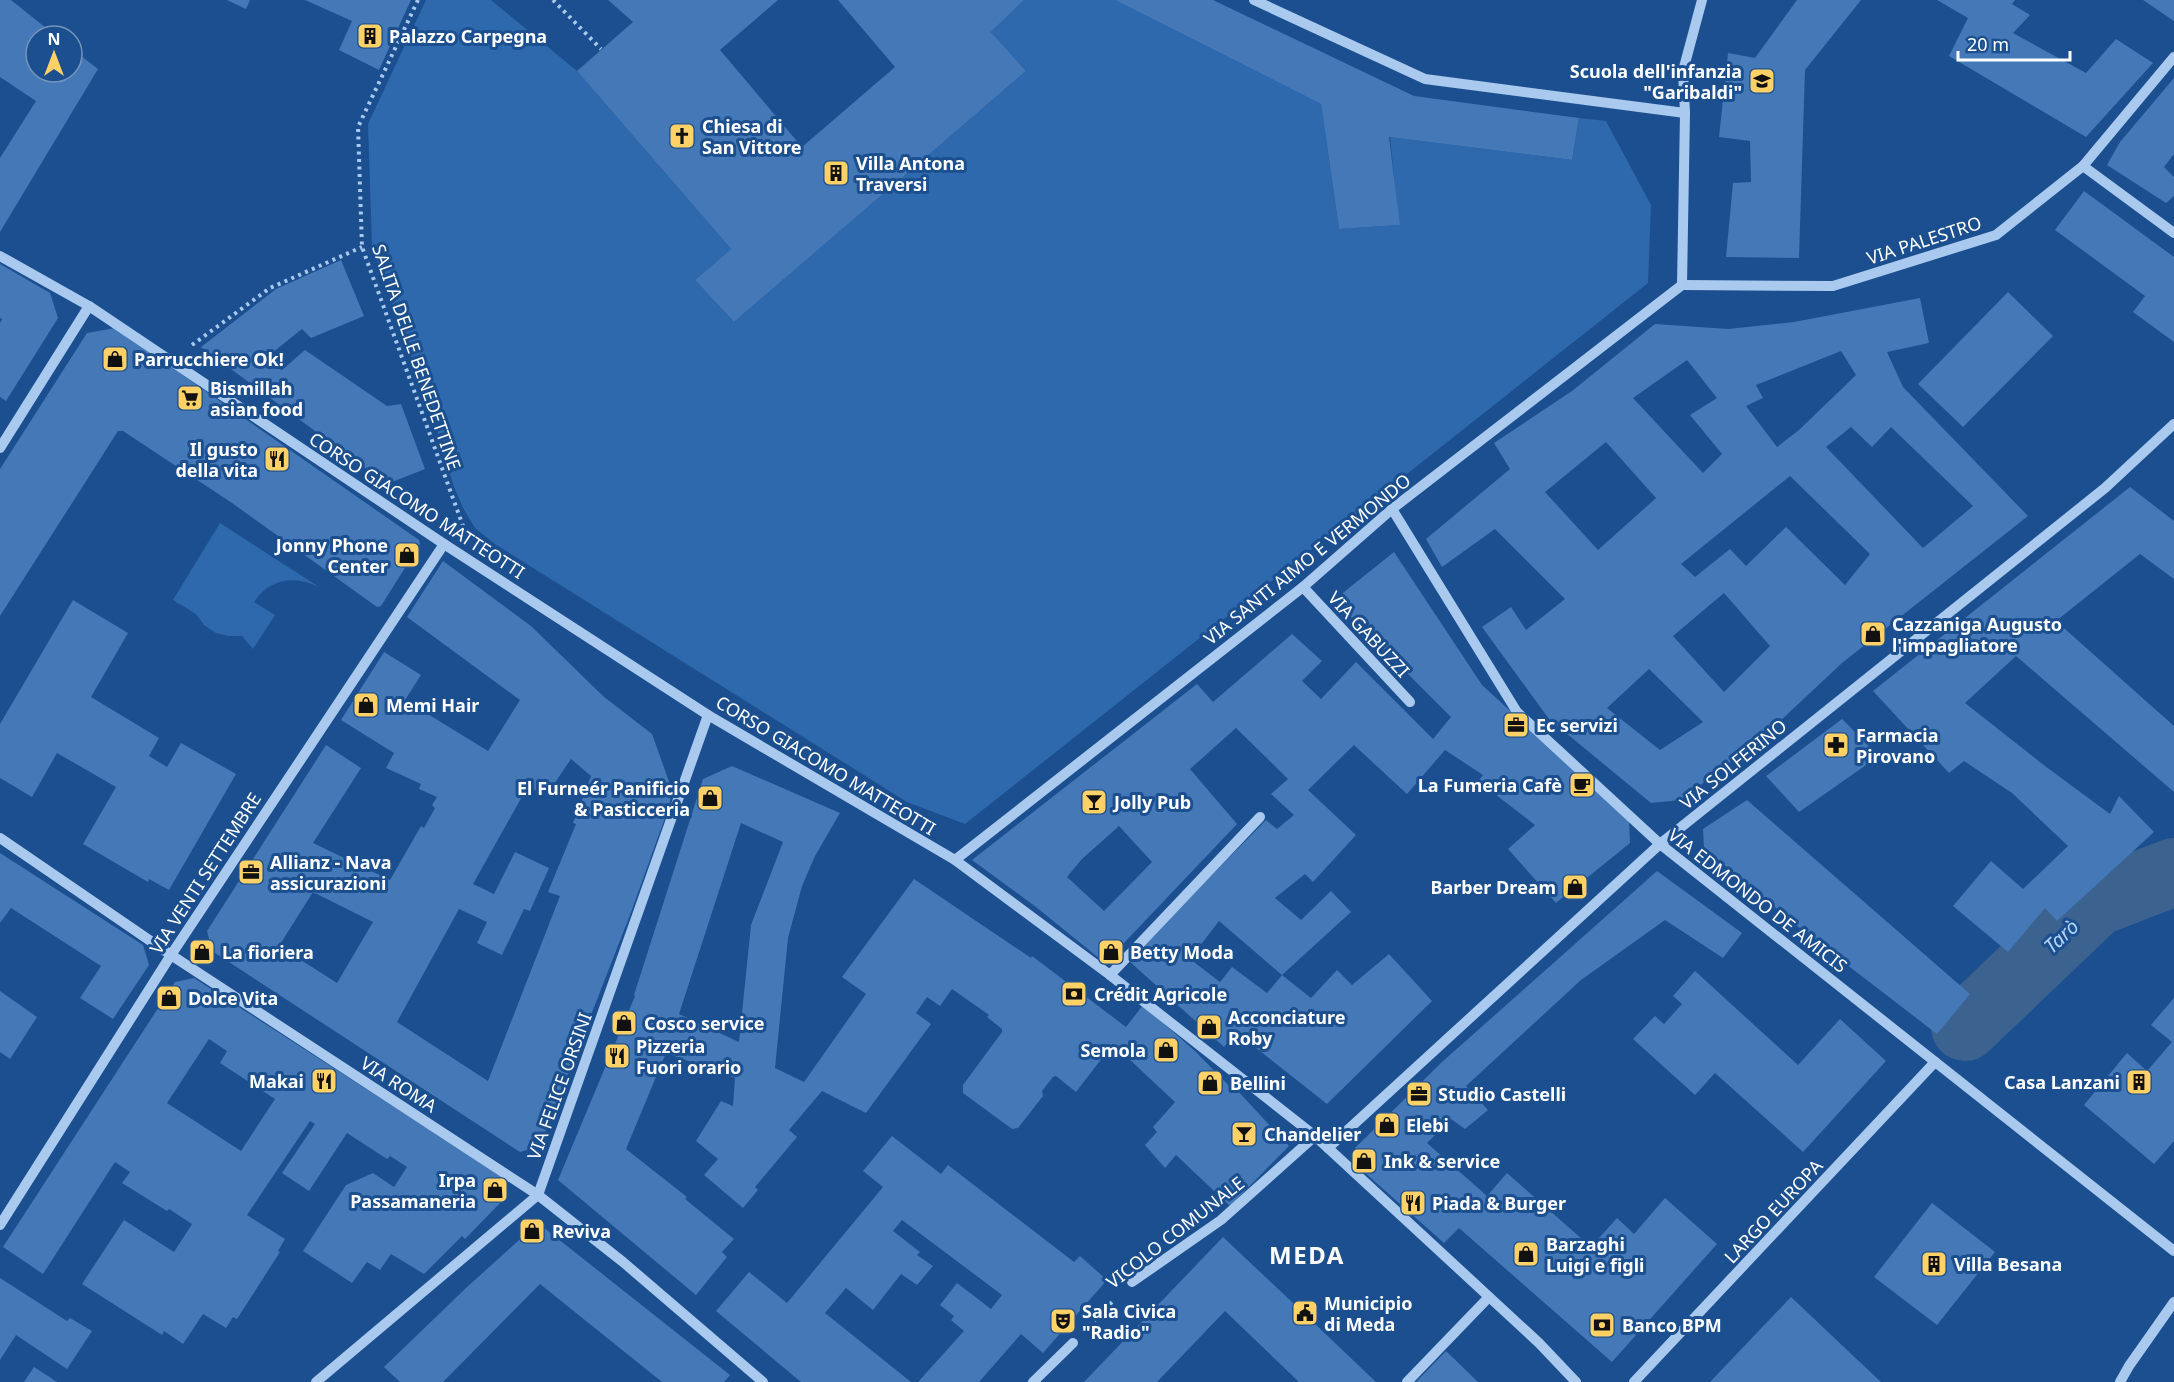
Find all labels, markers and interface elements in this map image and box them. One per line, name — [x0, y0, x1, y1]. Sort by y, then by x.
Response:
building icon: Palazzo Carpegna — [355, 21, 385, 51]
north arrow — [24, 24, 84, 84]
place label: Palazzo Carpegna — [389, 24, 547, 48]
scale bar — [1958, 24, 2070, 62]
text: N — [47, 28, 61, 50]
text: 20 m — [1967, 32, 2009, 56]
place label: Scuola dell'infanzia "Garibaldi" — [1570, 59, 1742, 104]
school or university icon: Scuola dell'infanzia "Garibaldi" — [1747, 66, 1777, 96]
place label: Chiesa di San Vittore — [702, 114, 801, 159]
church icon: Chiesa di San Vittore — [667, 121, 697, 151]
place label: Villa Antona Traversi — [856, 151, 965, 196]
building icon: Villa Antona Traversi — [821, 158, 851, 188]
street label: VIA PALESTRO — [1864, 210, 1984, 270]
street label: SALITA DELLE BENEDETTINE — [367, 241, 467, 473]
shop icon: Parrucchiere Ok! — [100, 344, 130, 374]
place label: Parrucchiere Ok! — [134, 347, 284, 371]
place label: Bismillah asian food — [210, 376, 303, 421]
supermarket icon: Bismillah asian food — [175, 383, 205, 413]
street label: CORSO GIACOMO MATTEOTTI — [305, 426, 529, 584]
place label: Il gusto della vita — [175, 437, 258, 482]
restaurant icon: Il gusto della vita — [262, 444, 292, 474]
street label: VIA SANTI AIMO E VERMONDO — [1199, 468, 1415, 650]
place label: Jonny Phone Center — [274, 533, 388, 578]
shop icon: Jonny Phone Center — [392, 540, 422, 570]
street label: VIA GABUZZI — [1323, 586, 1415, 682]
place label: Cazzaniga Augusto l'impagliatore — [1892, 612, 2062, 657]
shop icon: Cazzaniga Augusto l'impagliatore — [1858, 619, 1888, 649]
shop icon: Memi Hair — [351, 690, 381, 720]
street label: CORSO GIACOMO MATTEOTTI — [712, 690, 940, 840]
place label: Memi Hair — [386, 693, 479, 717]
office icon: Ec servizi — [1501, 710, 1531, 740]
place label: Ec servizi — [1536, 713, 1618, 737]
street label: VIA SOLFERINO — [1675, 714, 1791, 814]
place label: Farmacia Pirovano — [1856, 723, 1939, 768]
pharmacy icon: Farmacia Pirovano — [1821, 730, 1851, 760]
cafe icon: La Fumeria Cafè — [1567, 770, 1597, 800]
place label: La Fumeria Cafè — [1418, 773, 1562, 797]
place label: El Furneér Panificio & Pasticceria — [517, 776, 690, 821]
shop icon: El Furneér Panificio & Pasticceria — [695, 783, 725, 813]
bar icon: Jolly Pub — [1079, 787, 1109, 817]
street label: VIA VENTI SETTEMBRE — [144, 788, 266, 958]
place label: Jolly Pub — [1112, 790, 1191, 814]
street label: VIA EDMONDO DE AMICIS — [1663, 822, 1853, 978]
place label: Allianz - Nava assicurazioni — [270, 850, 392, 895]
office icon: Allianz - Nava assicurazioni — [236, 857, 266, 887]
shop icon: Barber Dream — [1560, 872, 1590, 902]
place label: Barber Dream — [1430, 875, 1556, 899]
water label: Tarò — [2038, 913, 2084, 959]
shop icon: La fioriera — [187, 937, 217, 967]
shop icon: Betty Moda — [1096, 937, 1126, 967]
place label: La fioriera — [222, 940, 314, 964]
place label: Betty Moda — [1130, 940, 1234, 964]
bank icon: Crédit Agricole — [1059, 979, 1089, 1009]
place label: Crédit Agricole — [1094, 982, 1227, 1006]
shop icon: Dolce Vita — [154, 983, 184, 1013]
place label: Dolce Vita — [188, 986, 278, 1010]
place label: Acconciature Roby — [1228, 1005, 1345, 1050]
shop icon: Cosco service — [609, 1008, 639, 1038]
street label: VIA FELICE ORSINI — [521, 1009, 597, 1163]
place label: Cosco service — [644, 1011, 765, 1035]
shop icon: Acconciature Roby — [1194, 1012, 1224, 1042]
place label: Pizzeria Fuori orario — [636, 1034, 741, 1079]
shop icon: Semola — [1151, 1035, 1181, 1065]
place label: Semola — [1080, 1038, 1146, 1062]
restaurant icon: Pizzeria Fuori orario — [602, 1041, 632, 1071]
street label: VIA ROMA — [356, 1050, 442, 1118]
restaurant icon: Makai — [309, 1066, 339, 1096]
building icon: Casa Lanzani — [2124, 1067, 2154, 1097]
shop icon: Bellini — [1195, 1068, 1225, 1098]
place label: Makai — [249, 1069, 304, 1093]
place label: Casa Lanzani — [2004, 1070, 2120, 1094]
place label: Bellini — [1230, 1071, 1286, 1095]
office icon: Studio Castelli — [1404, 1079, 1434, 1109]
place label: Studio Castelli — [1438, 1082, 1566, 1106]
shop icon: Elebi — [1372, 1110, 1402, 1140]
place label: Elebi — [1406, 1113, 1449, 1137]
bar icon: Chandelier — [1229, 1119, 1259, 1149]
place label: Chandelier — [1264, 1122, 1361, 1146]
shop icon: Ink & service — [1349, 1146, 1379, 1176]
place label: Ink & service — [1384, 1149, 1500, 1173]
street label: LARGO EUROPA — [1719, 1153, 1828, 1268]
place label: Irpa Passamaneria — [350, 1168, 476, 1213]
street label: VICOLO COMUNALE — [1101, 1171, 1249, 1293]
shop icon: Irpa Passamaneria — [480, 1175, 510, 1205]
restaurant icon: Piada & Burger — [1398, 1188, 1428, 1218]
place label: Piada & Burger — [1432, 1191, 1566, 1215]
shop icon: Reviva — [517, 1216, 547, 1246]
place label: Reviva — [552, 1219, 611, 1243]
place label: Barzaghi Luigi e figli — [1546, 1232, 1644, 1277]
district label: MEDA — [1269, 1238, 1345, 1271]
shop icon: Barzaghi Luigi e figli — [1511, 1239, 1541, 1269]
building icon: Villa Besana — [1919, 1249, 1949, 1279]
place label: Villa Besana — [1954, 1252, 2062, 1276]
place label: Municipio di Meda — [1324, 1291, 1412, 1336]
public building icon: Municipio di Meda — [1290, 1298, 1320, 1328]
place label: Sala Civica "Radio" — [1082, 1299, 1176, 1344]
theatre icon: Sala Civica "Radio" — [1048, 1306, 1078, 1336]
bank icon: Banco BPM — [1587, 1310, 1617, 1340]
place label: Banco BPM — [1622, 1313, 1722, 1337]

